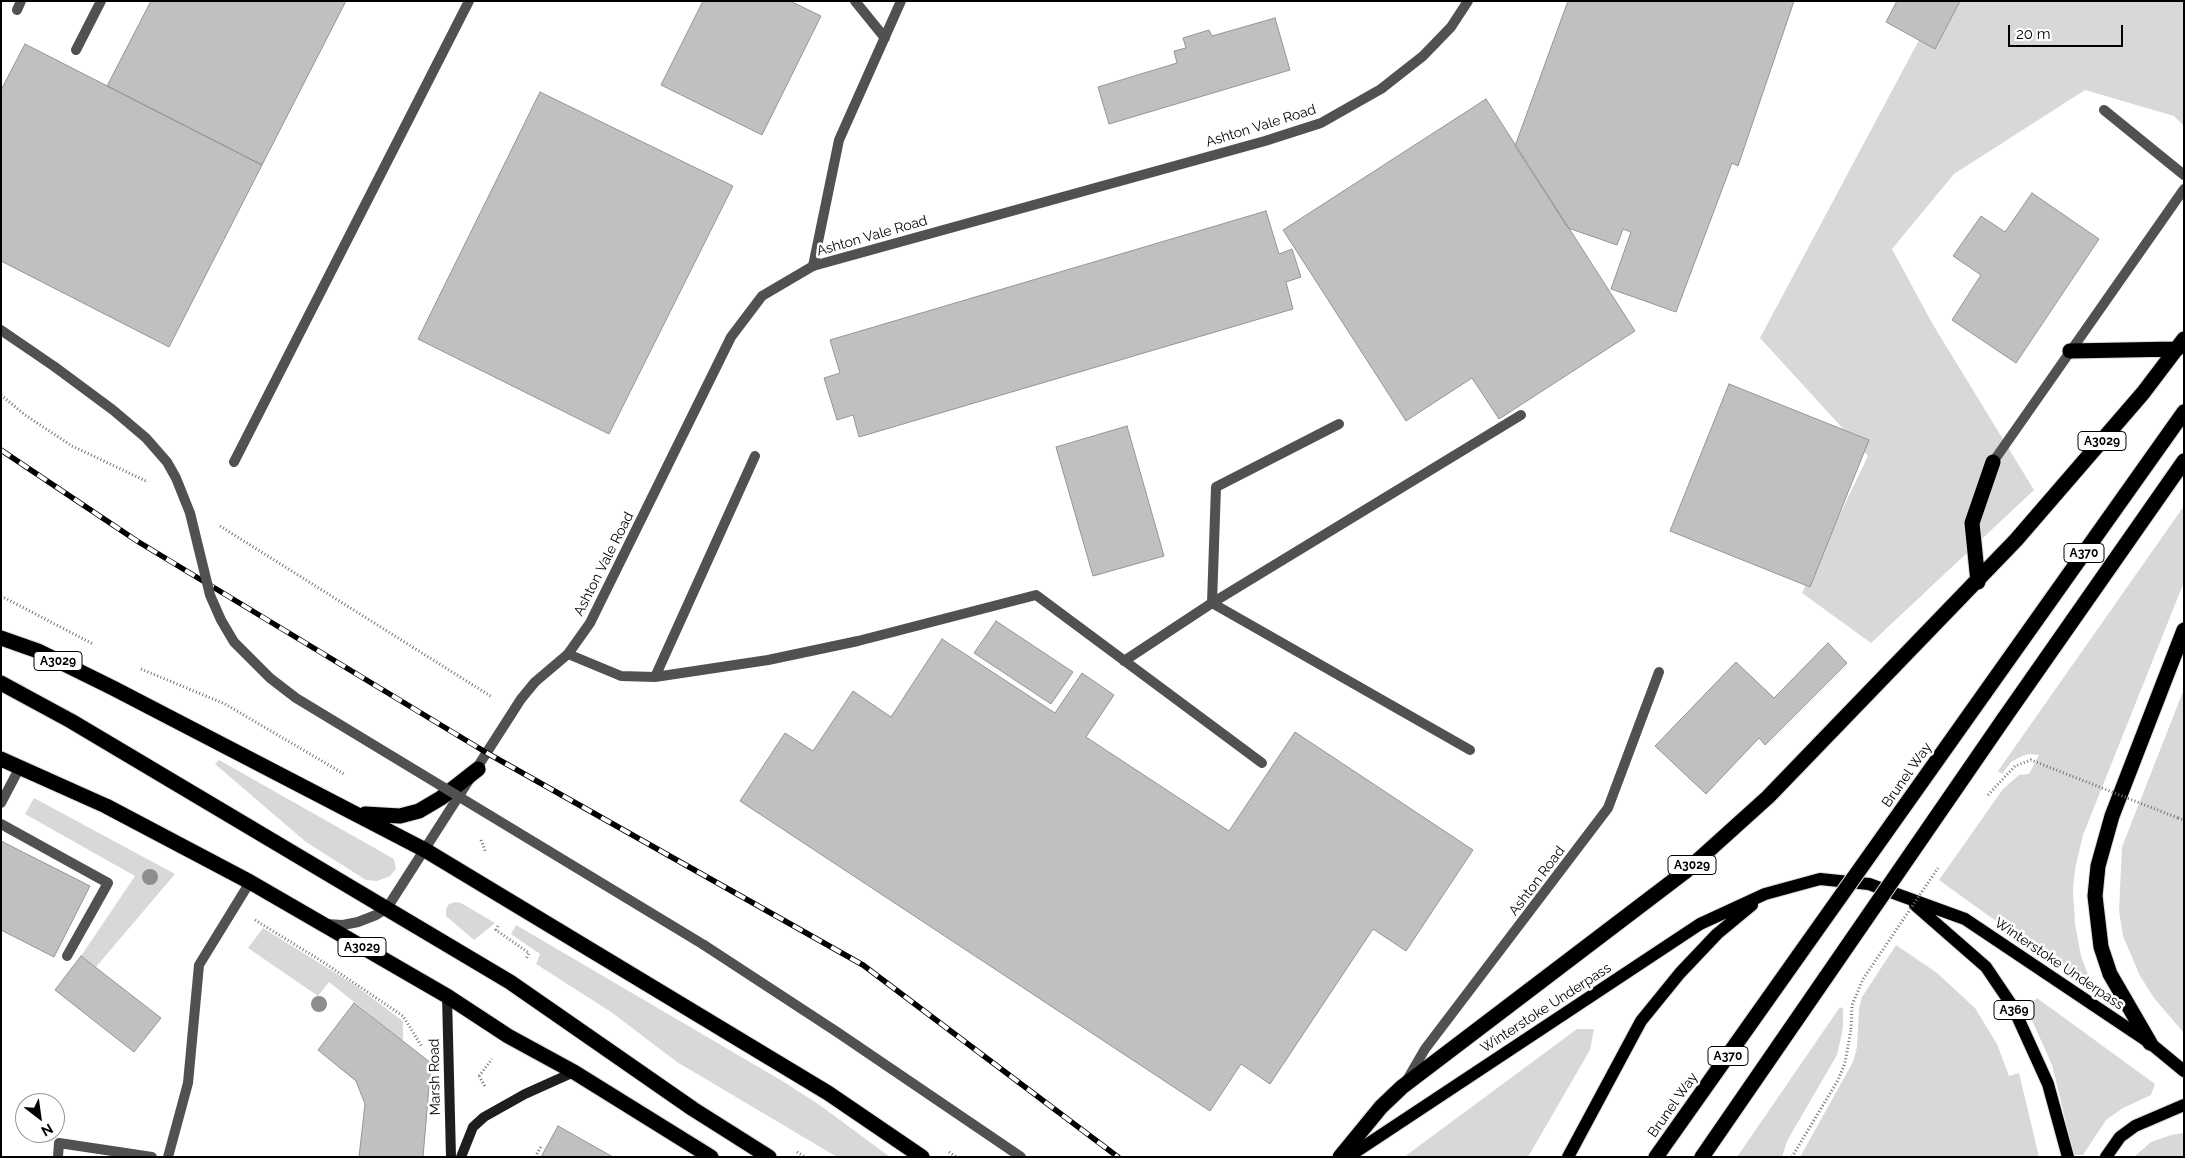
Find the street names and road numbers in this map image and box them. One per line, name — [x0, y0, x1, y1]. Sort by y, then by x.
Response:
street label: Ashton Vale Road — [1204, 101, 1318, 151]
street label: Ashton Vale Road — [815, 212, 929, 260]
road number: A3029 — [2078, 432, 2126, 451]
street label: Ashton Vale Road — [571, 509, 637, 619]
road number: A370 — [2064, 544, 2104, 562]
road number: A3029 — [34, 651, 82, 670]
street label: Brunel Way — [1879, 739, 1935, 811]
street label: Ashton Road — [1505, 843, 1569, 919]
road number: A3029 — [1668, 856, 1716, 874]
street label: Winterstoke Underpass — [1991, 914, 2127, 1014]
road number: A3029 — [338, 938, 386, 956]
street label: Winterstoke Underpass — [1478, 959, 1614, 1057]
road number: A369 — [1994, 1000, 2034, 1020]
street label: Marsh Road — [426, 1038, 444, 1116]
road number: A370 — [1708, 1046, 1748, 1066]
street label: Brunel Way — [1645, 1069, 1701, 1141]

